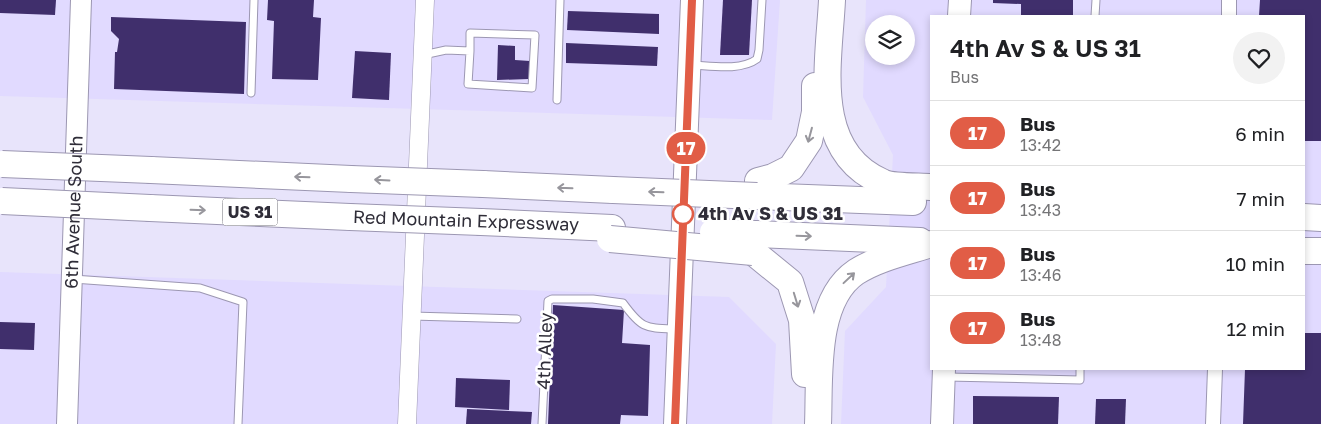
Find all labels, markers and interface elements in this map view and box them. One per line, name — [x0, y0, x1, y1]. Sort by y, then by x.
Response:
map controls — [865, 15, 915, 65]
button: layers — [865, 15, 915, 65]
button: heart — [1233, 32, 1285, 84]
text: 4th Av S & US 31 — [950, 33, 1141, 62]
text: Bus — [950, 67, 979, 87]
text: Bus — [1020, 112, 1055, 135]
text: 17 — [968, 122, 987, 144]
text: 6 min — [1235, 122, 1285, 145]
one-way arrow — [804, 127, 814, 143]
line badge: 17 — [664, 132, 708, 164]
street label: 6th Avenue South — [59, 135, 87, 289]
text: 13:42 — [1020, 135, 1061, 155]
text: 17 — [676, 137, 696, 159]
one-way arrow — [294, 172, 310, 181]
one-way arrow — [374, 175, 390, 185]
text: Bus — [1020, 177, 1055, 200]
one-way arrow — [557, 183, 573, 193]
one-way arrow — [648, 187, 664, 196]
text: 17 — [968, 187, 987, 209]
text: 7 min — [1237, 187, 1285, 210]
road number: US 31 — [222, 198, 278, 226]
text: 13:43 — [1020, 200, 1061, 220]
place label: 4th Av S & US 31 — [698, 202, 843, 224]
marker: 4th Av S & US 31 — [672, 203, 694, 225]
one-way arrow — [190, 205, 206, 215]
street label: Red Mountain Expressway — [353, 205, 580, 235]
one-way arrow — [796, 231, 812, 240]
text: Bus — [1020, 242, 1055, 265]
text: 17 — [968, 252, 987, 274]
text: 10 min — [1226, 252, 1285, 275]
text: 13:46 — [1020, 265, 1061, 285]
one-way arrow — [843, 272, 856, 284]
one-way arrow — [792, 291, 802, 307]
text: Bus — [1020, 307, 1055, 330]
street label: 4th Alley — [532, 312, 556, 390]
text: 17 — [968, 317, 987, 339]
text: 12 min — [1226, 317, 1285, 340]
text: 13:48 — [1020, 330, 1061, 350]

